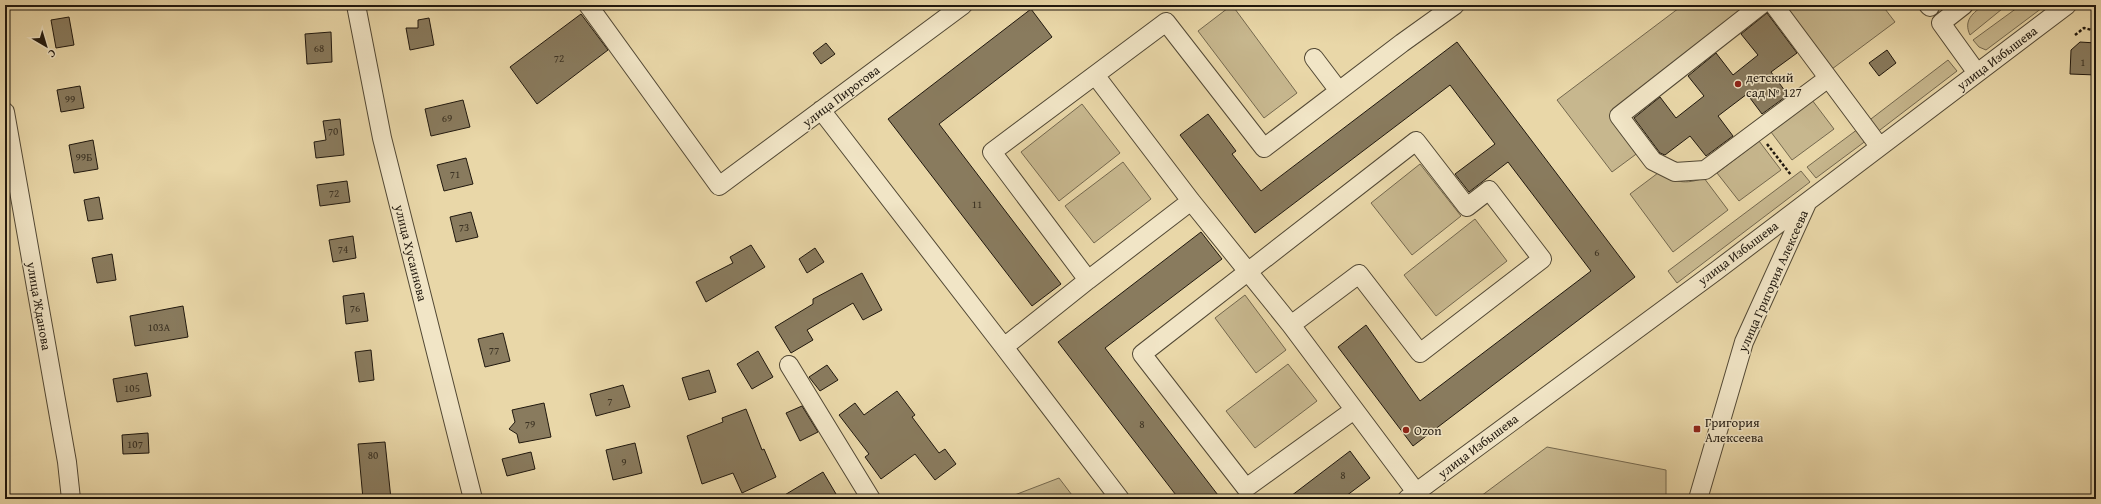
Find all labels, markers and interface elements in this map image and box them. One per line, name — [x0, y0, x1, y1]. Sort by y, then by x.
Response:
street label: улица Избышева — [1952, 21, 2042, 95]
north arrow — [26, 26, 66, 66]
house number: 68 — [314, 40, 324, 56]
text: С — [45, 46, 60, 62]
house number: 72 — [554, 50, 564, 66]
house number: 1 — [2080, 54, 2086, 70]
street label: улица Пирогова — [798, 60, 884, 132]
place label: детский сад № 127 — [1746, 68, 1802, 102]
marker: детский сад № 127 — [1733, 79, 1743, 89]
house number: 99 — [65, 91, 75, 107]
house number: 69 — [442, 110, 452, 126]
house number: 70 — [328, 123, 338, 139]
house number: 99Б — [76, 149, 92, 165]
house number: 71 — [450, 166, 460, 182]
house number: 72 — [329, 185, 339, 201]
house number: 11 — [972, 196, 982, 212]
street label: улица Хусаинова — [390, 202, 432, 304]
street label: улица Григория Алексеева — [1733, 206, 1813, 356]
street label: улица Избышева — [1693, 216, 1783, 290]
house number: 73 — [459, 219, 469, 235]
house number: 74 — [338, 241, 348, 257]
house number: 6 — [1594, 244, 1600, 260]
street label: улица Жданова — [22, 259, 56, 352]
house number: 76 — [350, 300, 360, 316]
house number: 103А — [148, 319, 171, 335]
house number: 77 — [489, 342, 499, 358]
house number: 105 — [124, 380, 140, 396]
house number: 7 — [607, 393, 613, 409]
street label: улица Избышева — [1433, 409, 1523, 483]
place label: Григория Алексеева — [1705, 413, 1764, 447]
house number: 79 — [525, 416, 535, 432]
house number: 8 — [1139, 416, 1145, 432]
place label: Ozon — [1414, 421, 1442, 440]
marker: Григория Алексеева — [1692, 424, 1702, 434]
marker: Ozon — [1401, 425, 1411, 435]
house number: 107 — [127, 436, 143, 452]
house number: 80 — [368, 447, 378, 463]
house number: 9 — [621, 454, 627, 470]
house number: 8 — [1340, 467, 1346, 483]

